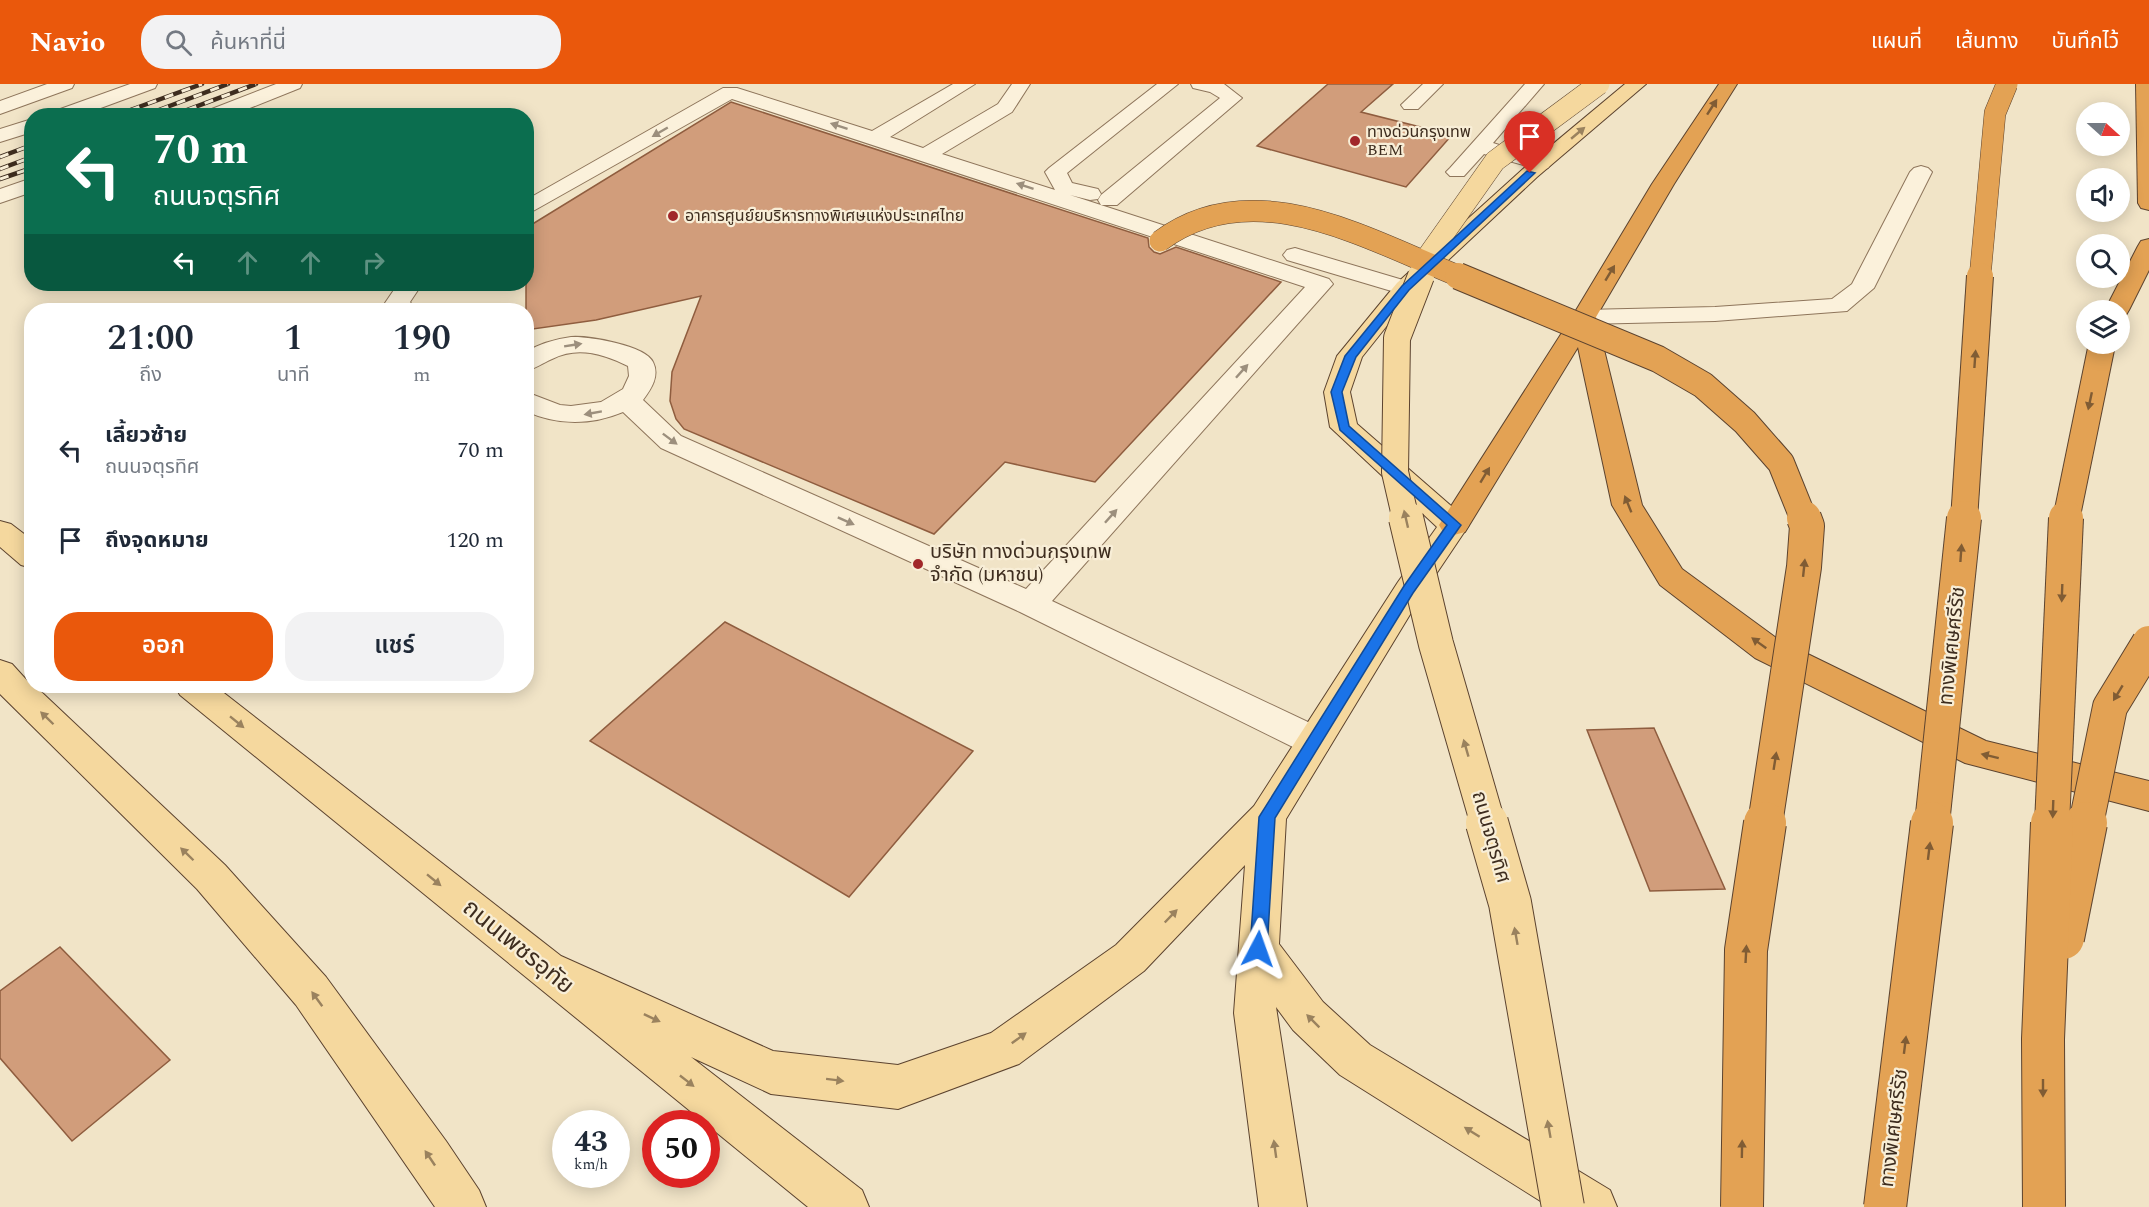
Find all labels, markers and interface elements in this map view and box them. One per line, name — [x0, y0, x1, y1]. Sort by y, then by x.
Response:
search box — [141, 15, 561, 69]
text: Navio — [30, 21, 105, 64]
icon: search — [162, 26, 195, 59]
text: ค้นหาที่นี่ — [210, 26, 286, 59]
text: แผนที่ — [1871, 26, 1922, 58]
text: เส้นทาง — [1955, 26, 2019, 58]
text: บันทึกไว้ — [2052, 26, 2119, 58]
one-way arrow — [1706, 99, 1717, 115]
north arrow — [2076, 102, 2130, 156]
map controls — [2076, 102, 2130, 354]
pin — [1504, 111, 1555, 173]
text: 70 m — [153, 119, 248, 182]
place label: ทางด่วนกรุงเทพ BEM — [1367, 120, 1471, 162]
icon: arrive — [1513, 120, 1546, 153]
one-way arrow — [830, 121, 848, 130]
one-way arrow — [651, 127, 668, 137]
one-way arrow — [1570, 127, 1585, 140]
icon: left — [54, 132, 132, 210]
marker: ทางด่วนกรุงเทพ BEM — [1348, 134, 1362, 148]
button: sound — [2076, 168, 2130, 222]
text: ถนนจตุรทิศ — [153, 176, 280, 218]
one-way arrow — [1015, 181, 1033, 190]
place label: อาคารศูนย์ยบริหารทางพิเศษแห่งประเทศไทย — [685, 204, 964, 228]
marker: อาคารศูนย์ยบริหารทางพิเศษแห่งประเทศไทย — [666, 209, 680, 223]
button: search — [2076, 234, 2130, 288]
icon: left — [168, 246, 201, 279]
icon: ahead — [231, 246, 264, 279]
icon: ahead — [294, 246, 327, 279]
icon: right — [357, 246, 390, 279]
one-way arrow — [1604, 265, 1615, 281]
button: layers — [2076, 300, 2130, 354]
text: 21:00 — [107, 311, 194, 366]
text: 1 — [284, 311, 303, 366]
text: 190 — [393, 311, 451, 366]
one-way arrow — [564, 340, 583, 349]
one-way arrow — [1970, 349, 1980, 368]
text: ถึง — [139, 360, 162, 390]
text: นาที — [277, 360, 310, 390]
text: m — [413, 360, 430, 390]
one-way arrow — [1235, 364, 1248, 379]
one-way arrow — [2084, 391, 2094, 410]
one-way arrow — [583, 409, 602, 418]
text: เลี้ยวซ้าย — [105, 419, 187, 452]
one-way arrow — [661, 433, 677, 445]
icon: left — [54, 434, 87, 467]
text: 70 m — [458, 434, 504, 467]
text: ถนนจตุรทิศ — [105, 452, 199, 482]
one-way arrow — [1479, 467, 1490, 483]
one-way arrow — [1623, 495, 1632, 513]
one-way arrow — [1104, 508, 1118, 523]
one-way arrow — [1401, 510, 1411, 528]
one-way arrow — [838, 516, 855, 525]
icon: arrive — [54, 524, 87, 557]
text: ถึงจุดหมาย — [105, 524, 209, 557]
text: 120 m — [447, 524, 504, 557]
place label: บริษัท ทางด่วนกรุงเทพ จำกัด (มหาชน) — [930, 537, 1112, 590]
one-way arrow — [1957, 543, 1966, 562]
marker: บริษัท ทางด่วนกรุงเทพ จำกัด (มหาชน) — [911, 557, 925, 571]
one-way arrow — [1799, 558, 1809, 577]
one-way arrow — [2058, 584, 2067, 603]
street label: ทางพิเศษศรีรัช — [1931, 585, 1973, 707]
button: ออก — [54, 612, 273, 681]
button: แชร์ — [285, 612, 504, 681]
one-way arrow — [1752, 637, 1767, 649]
one-way arrow — [2113, 685, 2124, 701]
one-way arrow — [40, 712, 54, 726]
one-way arrow — [230, 716, 245, 728]
one-way arrow — [1461, 739, 1470, 757]
one-way arrow — [1770, 751, 1779, 770]
one-way arrow — [1981, 751, 2000, 761]
street label: ถนนจตุรทิศ — [1464, 787, 1518, 887]
one-way arrow — [2048, 799, 2057, 818]
one-way arrow — [1924, 842, 1933, 861]
one-way arrow — [180, 847, 194, 861]
one-way arrow — [426, 874, 442, 887]
street label: ถนนเพชรอุทัย — [454, 891, 582, 1003]
one-way arrow — [1164, 909, 1178, 924]
position arrow — [1226, 917, 1290, 981]
one-way arrow — [1511, 927, 1520, 946]
one-way arrow — [1742, 944, 1751, 963]
one-way arrow — [312, 991, 323, 1007]
one-way arrow — [644, 1013, 661, 1022]
one-way arrow — [1306, 1014, 1320, 1028]
one-way arrow — [1012, 1032, 1027, 1044]
one-way arrow — [1900, 1035, 1909, 1054]
street label: ทางพิเศษศรีรัช — [1872, 1067, 1916, 1189]
one-way arrow — [679, 1075, 694, 1087]
one-way arrow — [826, 1075, 845, 1084]
one-way arrow — [2039, 1078, 2048, 1097]
speed limit sign: 50 — [642, 1110, 720, 1188]
text: 43 — [574, 1119, 608, 1165]
one-way arrow — [1544, 1119, 1553, 1138]
one-way arrow — [1464, 1127, 1480, 1138]
one-way arrow — [1737, 1139, 1747, 1158]
one-way arrow — [1270, 1140, 1279, 1159]
one-way arrow — [425, 1150, 436, 1166]
text: km/h — [574, 1153, 608, 1176]

